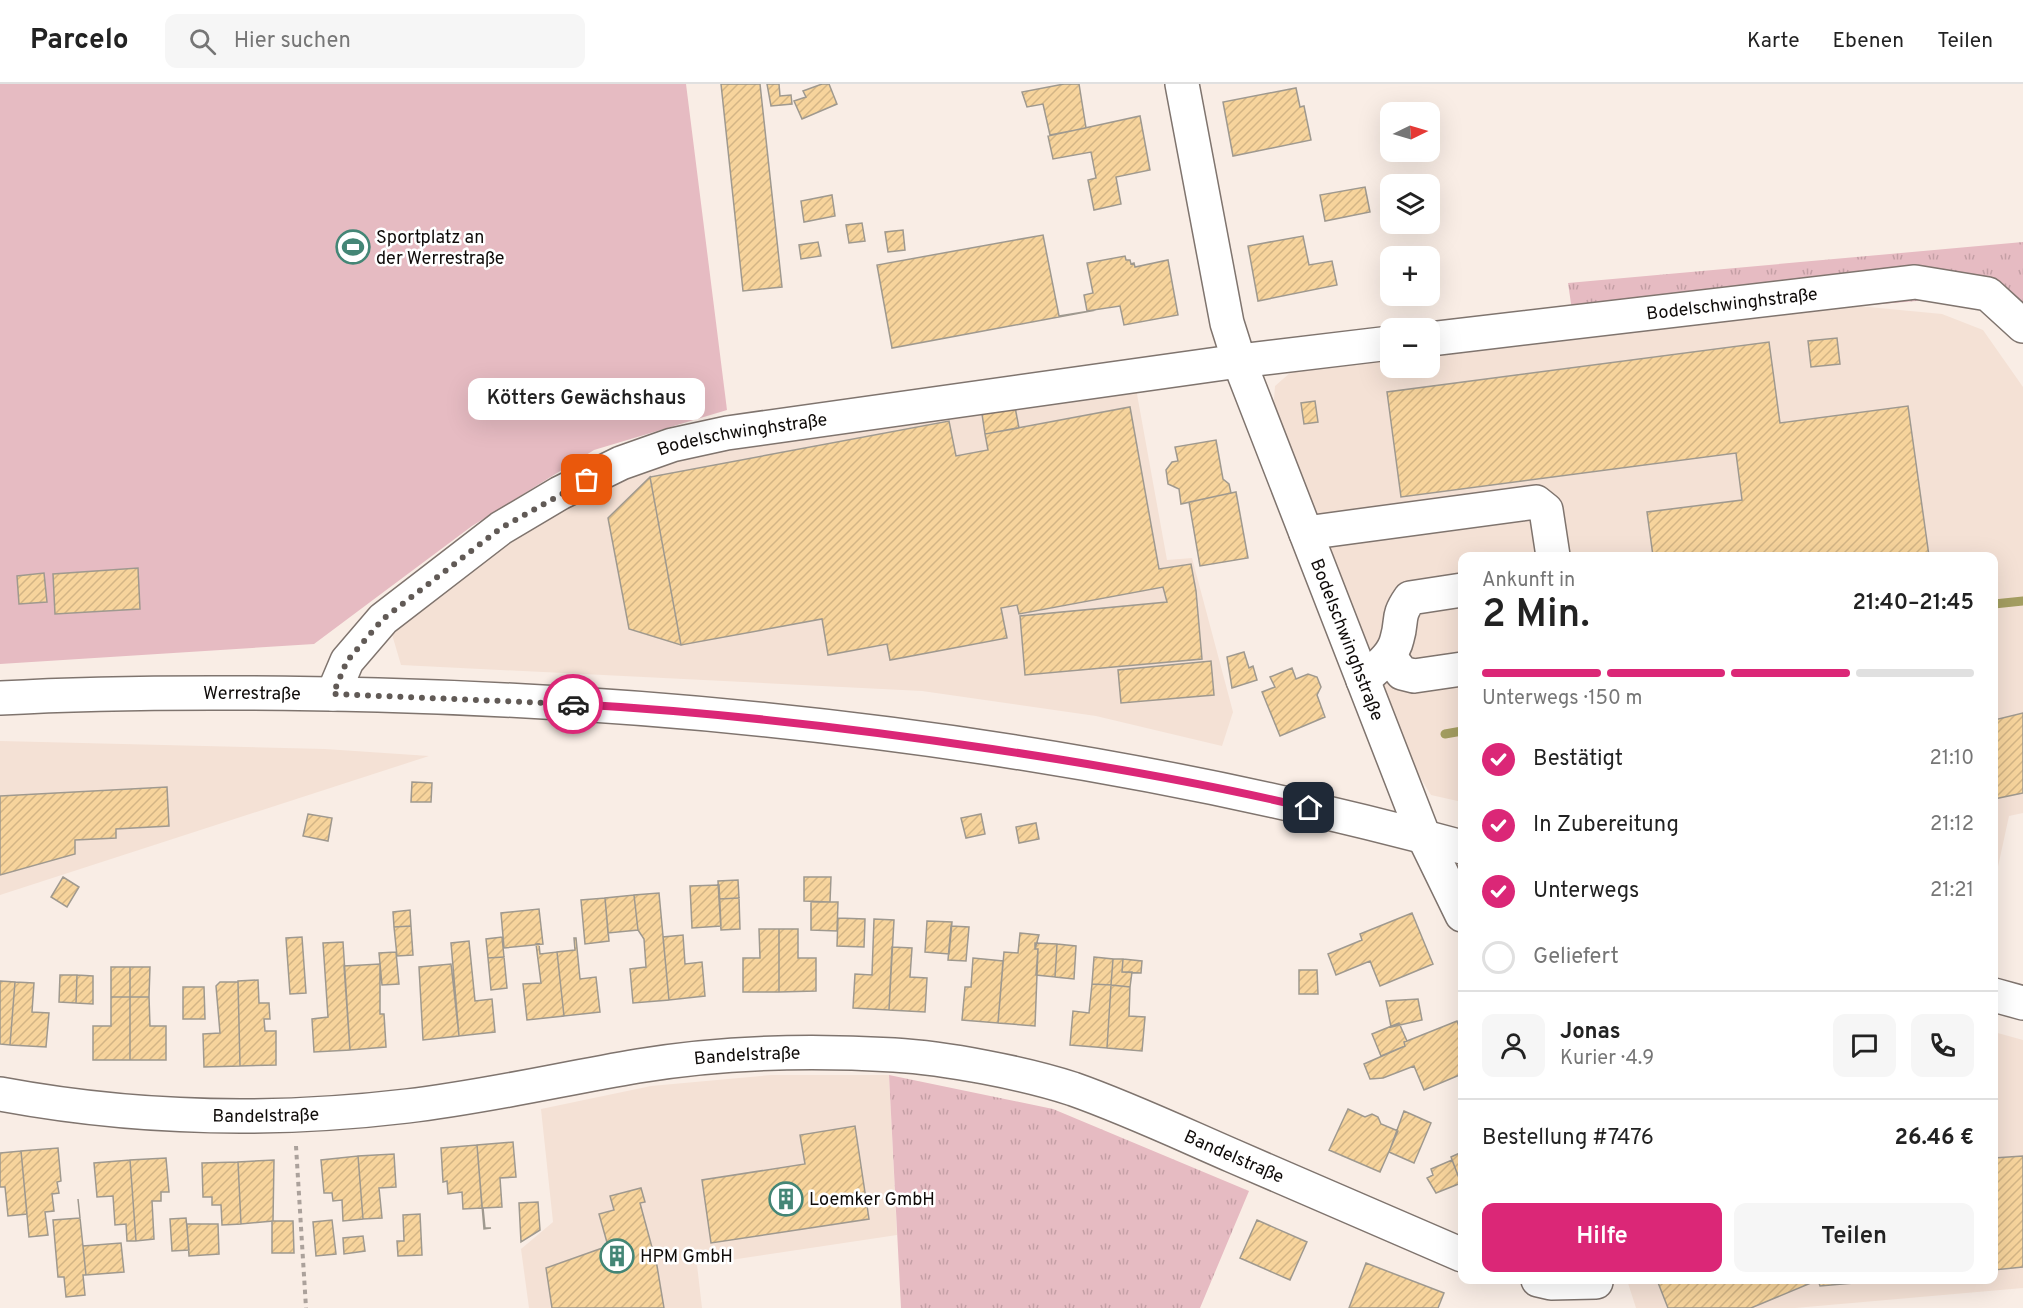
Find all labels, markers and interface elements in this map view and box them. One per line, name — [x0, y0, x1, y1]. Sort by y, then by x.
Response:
search box — [165, 14, 585, 68]
text: Parcelo — [30, 23, 129, 59]
icon: search — [186, 25, 219, 58]
text: Hier suchen — [234, 28, 351, 55]
text: Karte — [1747, 28, 1799, 55]
text: Ebenen — [1832, 28, 1904, 55]
text: Teilen — [1937, 28, 1993, 55]
north arrow — [1380, 102, 1440, 162]
map controls — [1380, 102, 1440, 378]
button: layers — [1380, 174, 1440, 234]
place label: Sportplatz an der Werrestraße — [376, 227, 505, 271]
sports icon: Sportplatz an der Werrestraße — [335, 229, 371, 265]
button: + — [1380, 246, 1440, 306]
street label: Bodelschwinghstraße — [1645, 284, 1819, 326]
button: − — [1380, 318, 1440, 378]
callout: Kötters Gewächshaus — [468, 378, 706, 420]
text: Kötters Gewächshaus — [487, 386, 686, 412]
street label: Bodelschwinghstraße — [655, 409, 829, 462]
pin — [561, 454, 612, 505]
icon: bag — [570, 463, 603, 496]
street label: Bodelschwinghstraße — [1304, 556, 1388, 725]
text: Ankunft in — [1482, 568, 1575, 594]
text: 21:40–21:45 — [1853, 590, 1974, 617]
text: 2 Min. — [1482, 592, 1590, 641]
courier — [543, 674, 603, 734]
street label: Werrestraße — [203, 683, 301, 706]
text: Unterwegs · 150 m — [1482, 686, 1642, 712]
icon: car — [557, 688, 590, 721]
icon: check — [1482, 743, 1515, 776]
text: Bestätigt — [1533, 746, 1623, 773]
text: 21:10 — [1930, 746, 1974, 772]
pin — [1283, 782, 1334, 833]
icon: home — [1292, 791, 1325, 824]
icon: check — [1482, 809, 1515, 842]
text: In Zubereitung — [1533, 812, 1679, 839]
text: 21:12 — [1930, 812, 1974, 838]
icon: check — [1482, 875, 1515, 908]
text: Unterwegs — [1533, 878, 1639, 905]
text: 21:21 — [1930, 878, 1974, 904]
text: Geliefert — [1533, 944, 1619, 971]
button: person — [1482, 1014, 1545, 1077]
button: chat — [1833, 1014, 1896, 1077]
button: phone — [1911, 1014, 1974, 1077]
text: Jonas — [1560, 1019, 1621, 1046]
street label: Bandelstraße — [693, 1043, 801, 1071]
text: Kurier · 4.9 — [1560, 1046, 1654, 1072]
street label: Bandelstraße — [212, 1104, 320, 1129]
text: Bestellung #7476 — [1482, 1125, 1654, 1152]
text: 26.46 € — [1895, 1125, 1974, 1152]
street label: Bandelstraße — [1180, 1126, 1287, 1189]
building icon: Loemker GmbH — [768, 1181, 804, 1217]
place label: Loemker GmbH — [809, 1189, 935, 1212]
button: Hilfe — [1482, 1203, 1722, 1272]
button: Teilen — [1734, 1203, 1974, 1272]
building icon: HPM GmbH — [599, 1238, 635, 1274]
place label: HPM GmbH — [640, 1246, 733, 1269]

